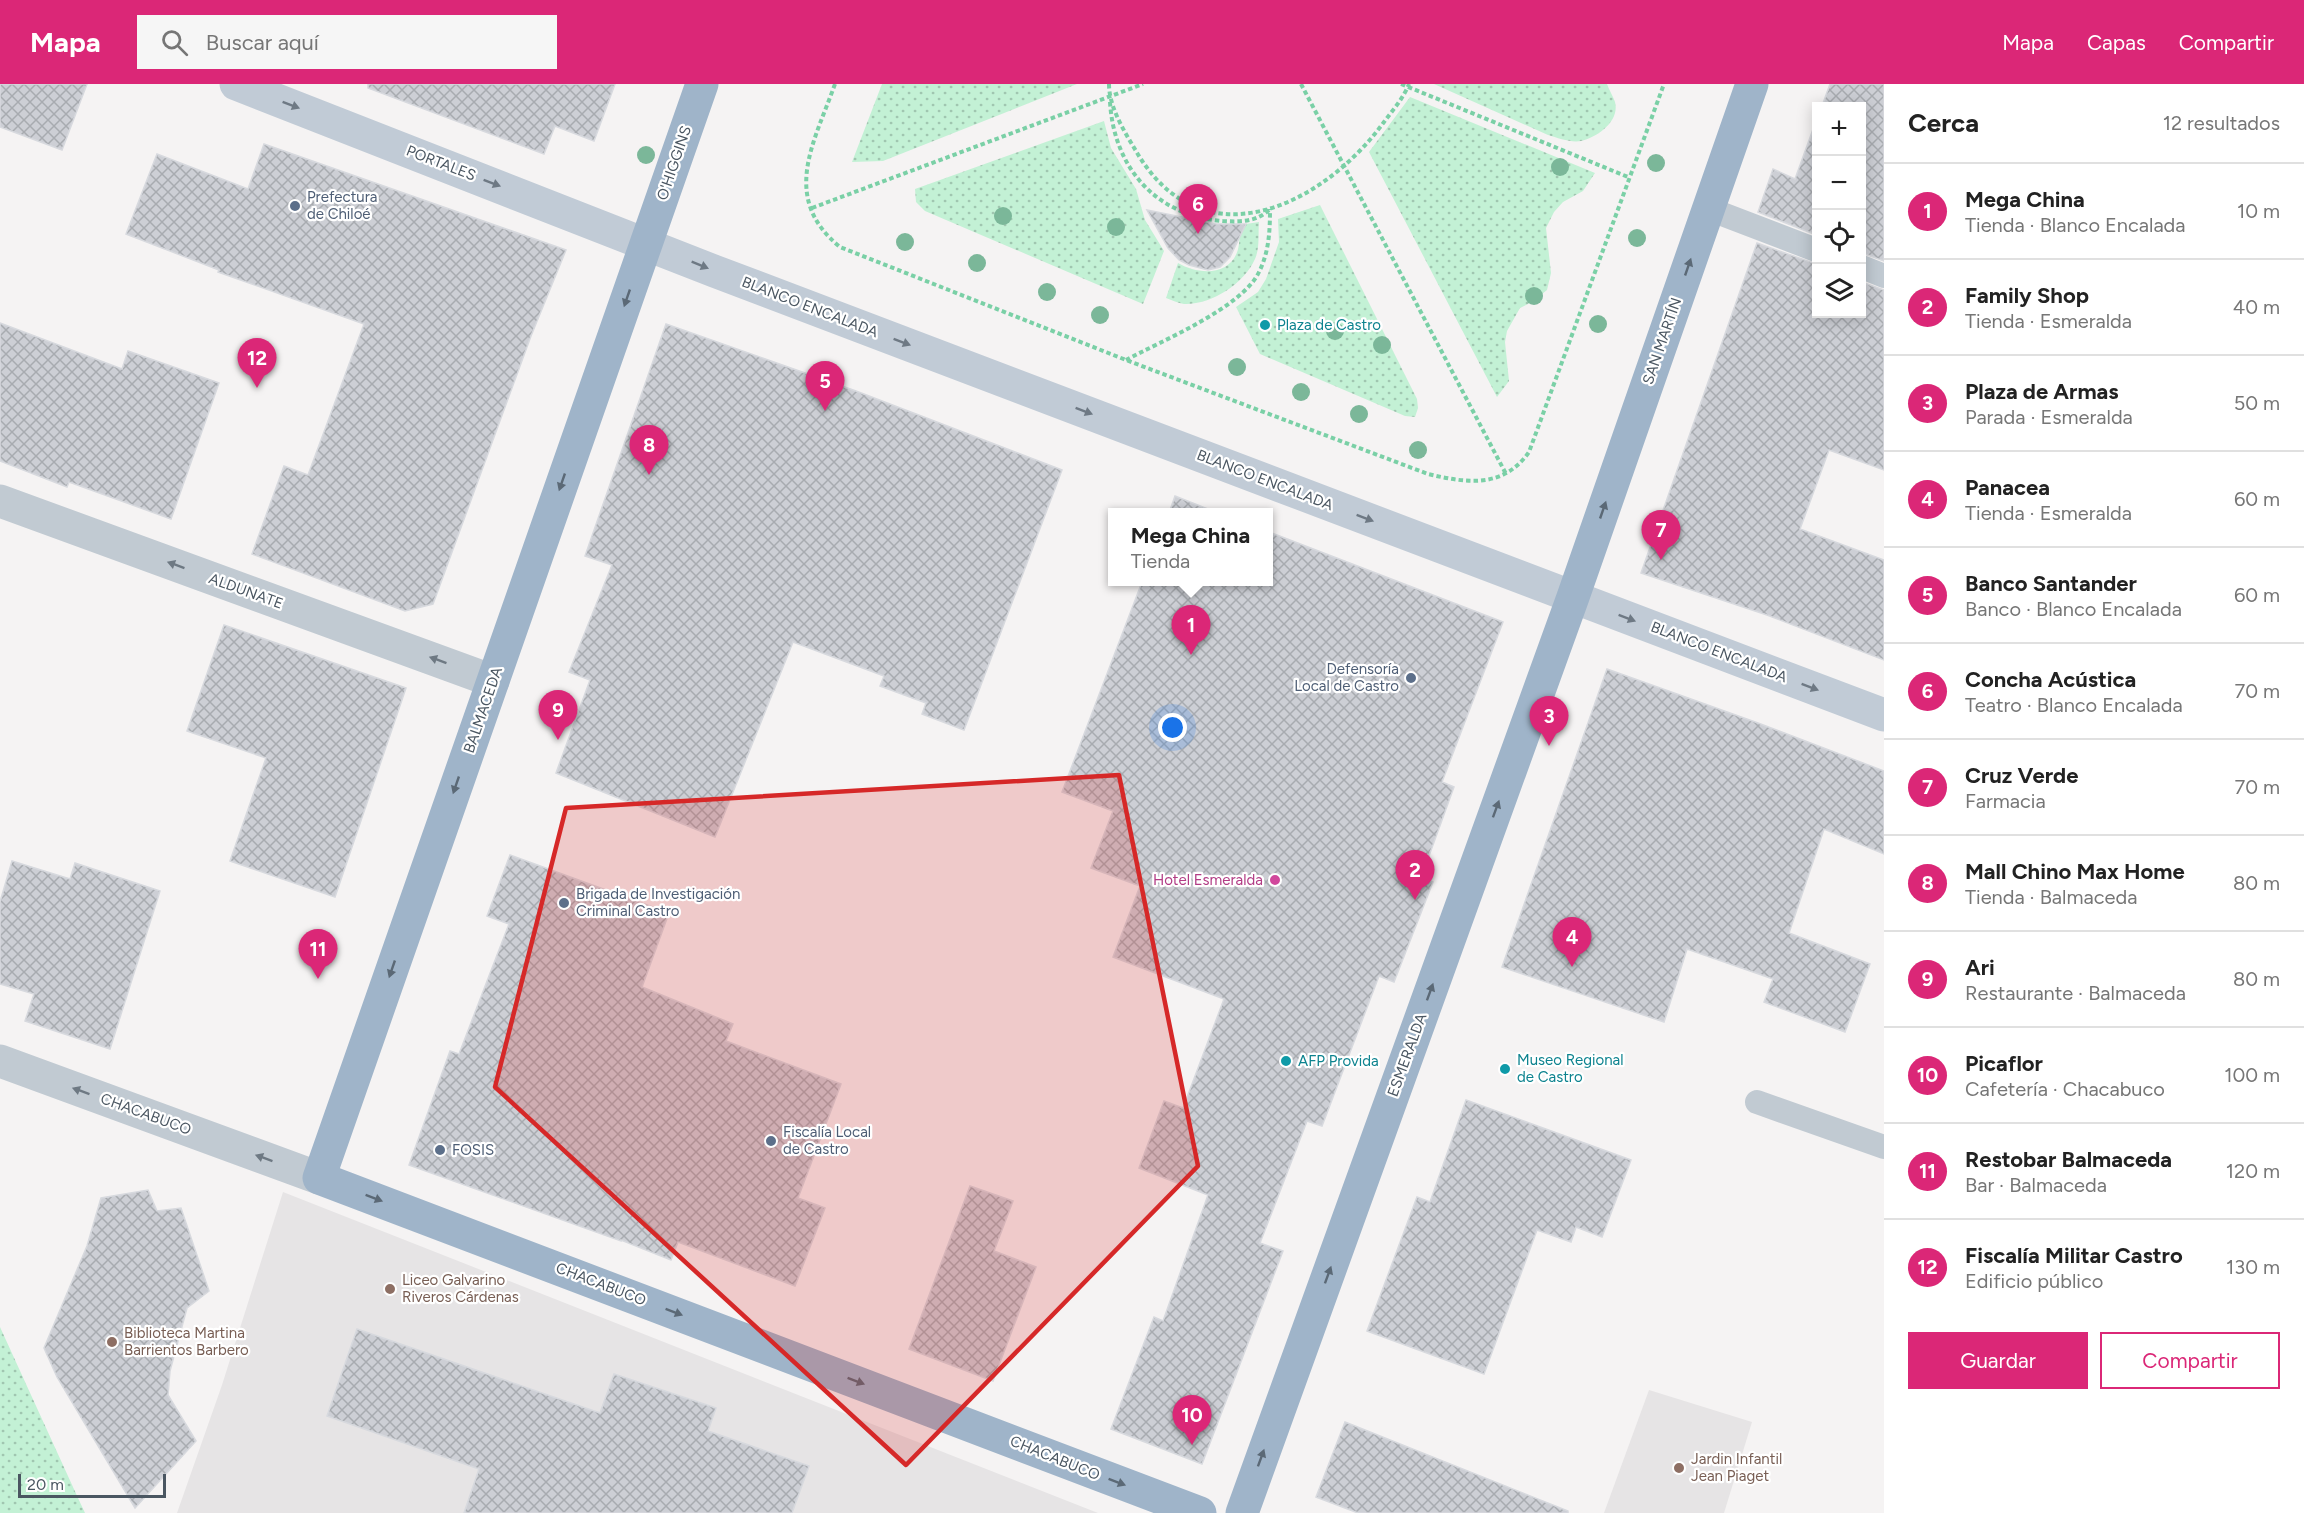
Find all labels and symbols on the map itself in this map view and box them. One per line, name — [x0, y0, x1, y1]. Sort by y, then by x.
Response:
one-way arrow — [282, 101, 300, 110]
street label: O'HIGGINS — [653, 123, 695, 203]
street label: PORTALES — [404, 142, 478, 184]
one-way arrow — [483, 179, 501, 188]
pin: 6 — [1178, 184, 1218, 234]
place label: Prefectura de Chiloé — [307, 188, 377, 223]
marker: Prefectura de Chiloé — [288, 199, 302, 213]
one-way arrow — [1684, 258, 1694, 276]
one-way arrow — [691, 261, 709, 270]
street label: BLANCO ENCALADA — [739, 273, 881, 341]
one-way arrow — [621, 289, 631, 307]
street label: SAN MARTÍN — [1639, 295, 1685, 387]
place label: Plaza de Castro — [1277, 316, 1381, 334]
marker: Plaza de Castro — [1258, 318, 1272, 332]
pin: 12 — [238, 338, 276, 388]
one-way arrow — [893, 338, 911, 347]
pin: 5 — [806, 362, 844, 411]
one-way arrow — [1075, 407, 1093, 416]
pin: 8 — [630, 426, 668, 475]
street label: BLANCO ENCALADA — [1194, 446, 1336, 514]
one-way arrow — [557, 473, 567, 491]
one-way arrow — [1598, 501, 1608, 519]
pin: 7 — [1642, 510, 1680, 560]
one-way arrow — [1356, 513, 1374, 523]
one-way arrow — [167, 560, 185, 569]
street label: ALDUNATE — [206, 569, 286, 613]
pin: 1 — [1172, 606, 1210, 655]
one-way arrow — [1619, 613, 1637, 623]
street label: BLANCO ENCALADA — [1648, 618, 1790, 686]
one-way arrow — [429, 655, 447, 665]
place label: Defensoría Local de Castro — [1294, 660, 1399, 695]
street label: BALMACEDA — [460, 665, 506, 755]
marker: Defensoría Local de Castro — [1404, 671, 1418, 685]
one-way arrow — [1801, 683, 1819, 692]
pin: 9 — [538, 690, 578, 740]
pin: 3 — [1530, 696, 1568, 746]
your location — [1158, 713, 1187, 742]
one-way arrow — [451, 776, 461, 794]
one-way arrow — [1491, 800, 1501, 818]
pin: 2 — [1396, 850, 1434, 900]
place label: Hotel Esmeralda — [1153, 871, 1263, 889]
marker: Hotel Esmeralda — [1268, 873, 1282, 887]
place label: Brigada de Investigación Criminal Castro — [576, 885, 740, 920]
marker: Brigada de Investigación Criminal Castro — [557, 896, 571, 910]
pin: 4 — [1552, 918, 1592, 967]
pin: 11 — [298, 930, 338, 979]
one-way arrow — [386, 960, 396, 978]
one-way arrow — [1425, 983, 1435, 1001]
street label: ESMERALDA — [1384, 1011, 1430, 1099]
place label: Museo Regional de Castro — [1517, 1051, 1624, 1086]
place label: AFP Provida — [1298, 1052, 1379, 1070]
marker: AFP Provida — [1279, 1054, 1293, 1068]
marker: Museo Regional de Castro — [1498, 1062, 1512, 1076]
one-way arrow — [72, 1085, 90, 1095]
street label: CHACABUCO — [98, 1089, 194, 1139]
place label: Fiscalía Local de Castro — [783, 1123, 871, 1158]
marker: Fiscalía Local de Castro — [764, 1134, 778, 1148]
place label: FOSIS — [452, 1141, 494, 1159]
marker: FOSIS — [433, 1143, 447, 1157]
one-way arrow — [255, 1152, 273, 1162]
one-way arrow — [365, 1194, 383, 1204]
street label: CHACABUCO — [553, 1259, 649, 1309]
one-way arrow — [1323, 1265, 1333, 1283]
place label: Liceo Galvarino Riveros Cárdenas — [402, 1271, 519, 1306]
marker: Liceo Galvarino Riveros Cárdenas — [383, 1282, 397, 1296]
one-way arrow — [665, 1308, 683, 1317]
place label: Biblioteca Martina Barrientos Barbero — [124, 1324, 249, 1359]
marker: Biblioteca Martina Barrientos Barbero — [105, 1335, 119, 1349]
one-way arrow — [847, 1377, 865, 1386]
pin: 10 — [1172, 1396, 1212, 1445]
street label: CHACABUCO — [1008, 1432, 1102, 1484]
one-way arrow — [1257, 1449, 1267, 1467]
place label: Jardin Infantil Jean Piaget — [1691, 1450, 1782, 1485]
marker: Jardin Infantil Jean Piaget — [1672, 1461, 1686, 1475]
scale bar — [18, 1471, 166, 1498]
one-way arrow — [1108, 1477, 1126, 1487]

